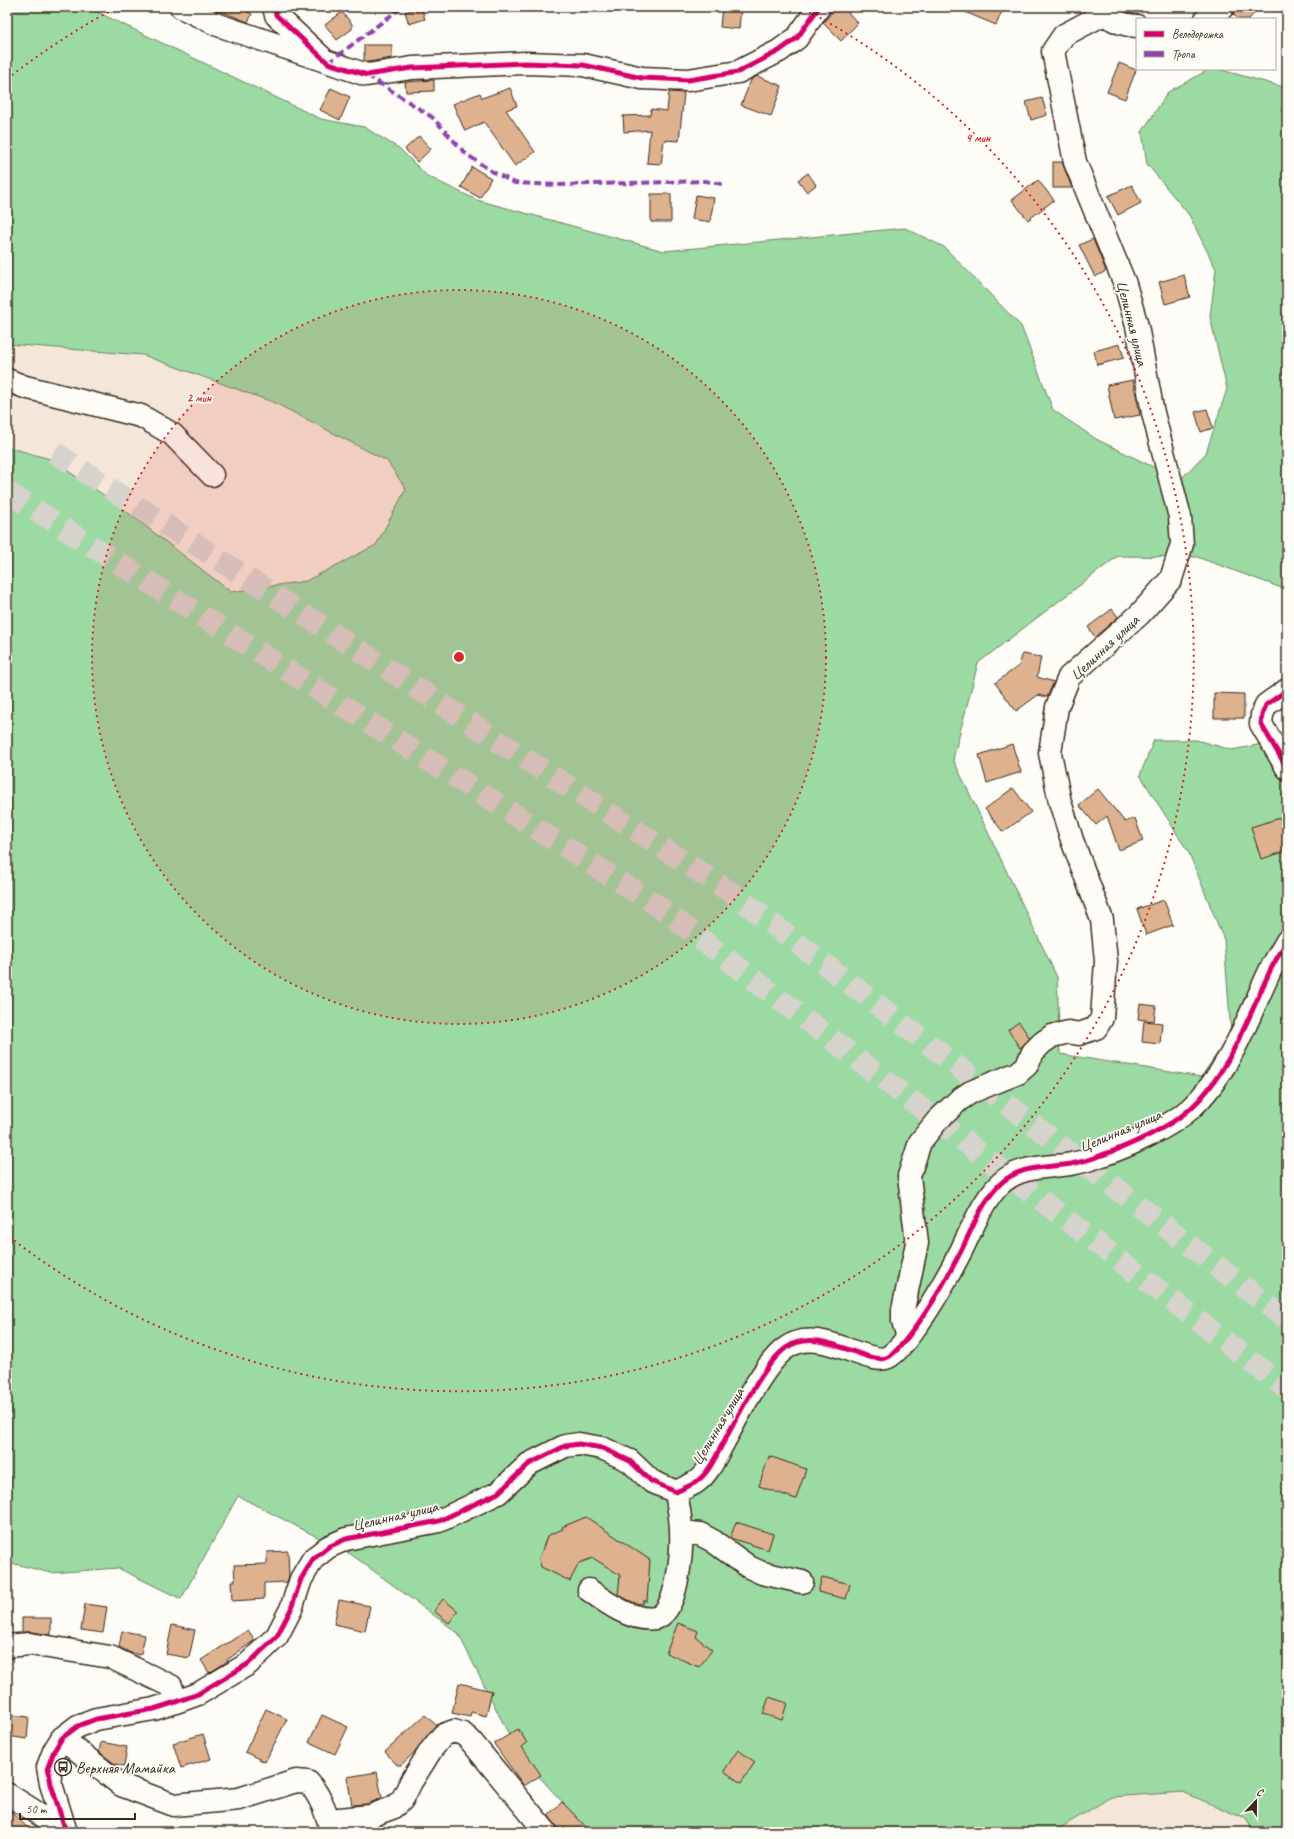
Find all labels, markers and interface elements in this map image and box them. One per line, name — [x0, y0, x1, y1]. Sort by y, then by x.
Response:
legend — [1136, 18, 1276, 70]
text: Велодорожка — [1172, 26, 1224, 42]
text: Тропа — [1172, 46, 1196, 62]
text: 4 мин — [966, 130, 991, 146]
street label: Целинная улица — [1112, 278, 1153, 369]
text: 2 мин — [187, 390, 212, 406]
street label: Целинная улица — [1066, 610, 1144, 685]
centre of rings — [452, 650, 466, 664]
street label: Целинная улица — [1076, 1104, 1165, 1157]
street label: Целинная улица — [687, 1383, 749, 1469]
street label: Целинная улица — [350, 1496, 441, 1536]
bus stop icon: Верхняя Мамайка — [53, 1757, 73, 1777]
place label: Верхняя Мамайка — [76, 1758, 176, 1778]
north arrow — [1236, 1781, 1276, 1821]
text: С — [1255, 1784, 1266, 1800]
scale bar — [20, 1795, 135, 1821]
text: 50 m — [26, 1801, 48, 1817]

